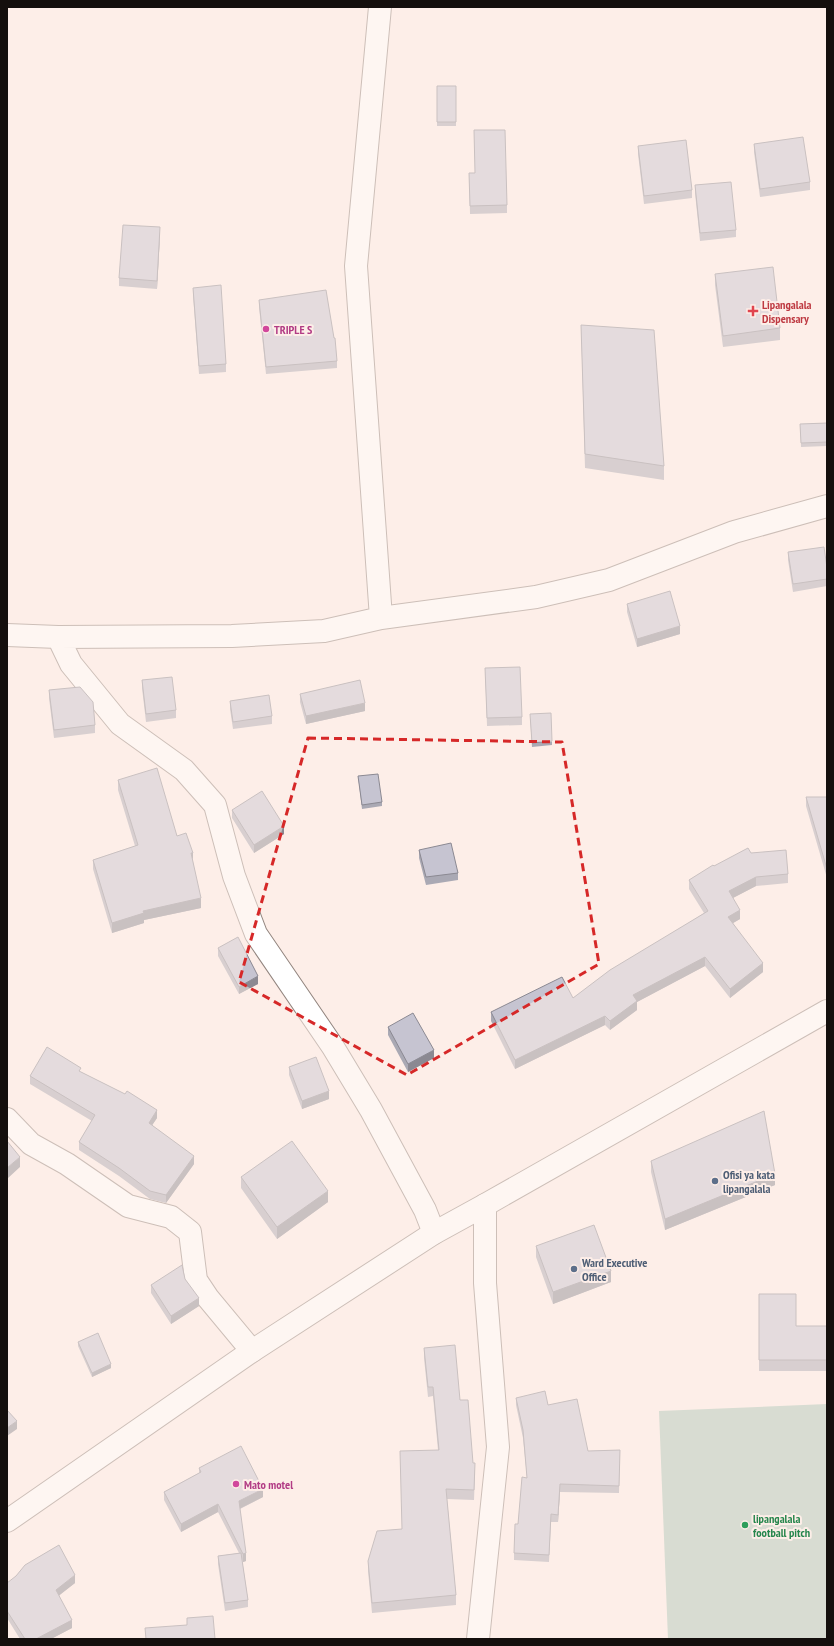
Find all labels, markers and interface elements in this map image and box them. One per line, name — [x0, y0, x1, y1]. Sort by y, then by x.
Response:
place label: Lipangalala Dispensary — [762, 297, 812, 326]
marker: Lipangalala Dispensary — [747, 305, 759, 317]
place label: TRIPLE S — [274, 322, 312, 337]
marker: TRIPLE S — [261, 324, 271, 334]
place label: Ofisi ya kata lipangalala — [723, 1167, 775, 1196]
marker: Ofisi ya kata lipangalala — [710, 1176, 720, 1186]
place label: Ward Executive Office — [581, 1255, 647, 1284]
marker: Ward Executive Office — [569, 1264, 579, 1274]
place label: Mato motel — [244, 1477, 293, 1492]
marker: Mato motel — [231, 1479, 241, 1489]
place label: lipangalala football pitch — [753, 1511, 810, 1540]
marker: lipangalala football pitch — [740, 1520, 750, 1530]

